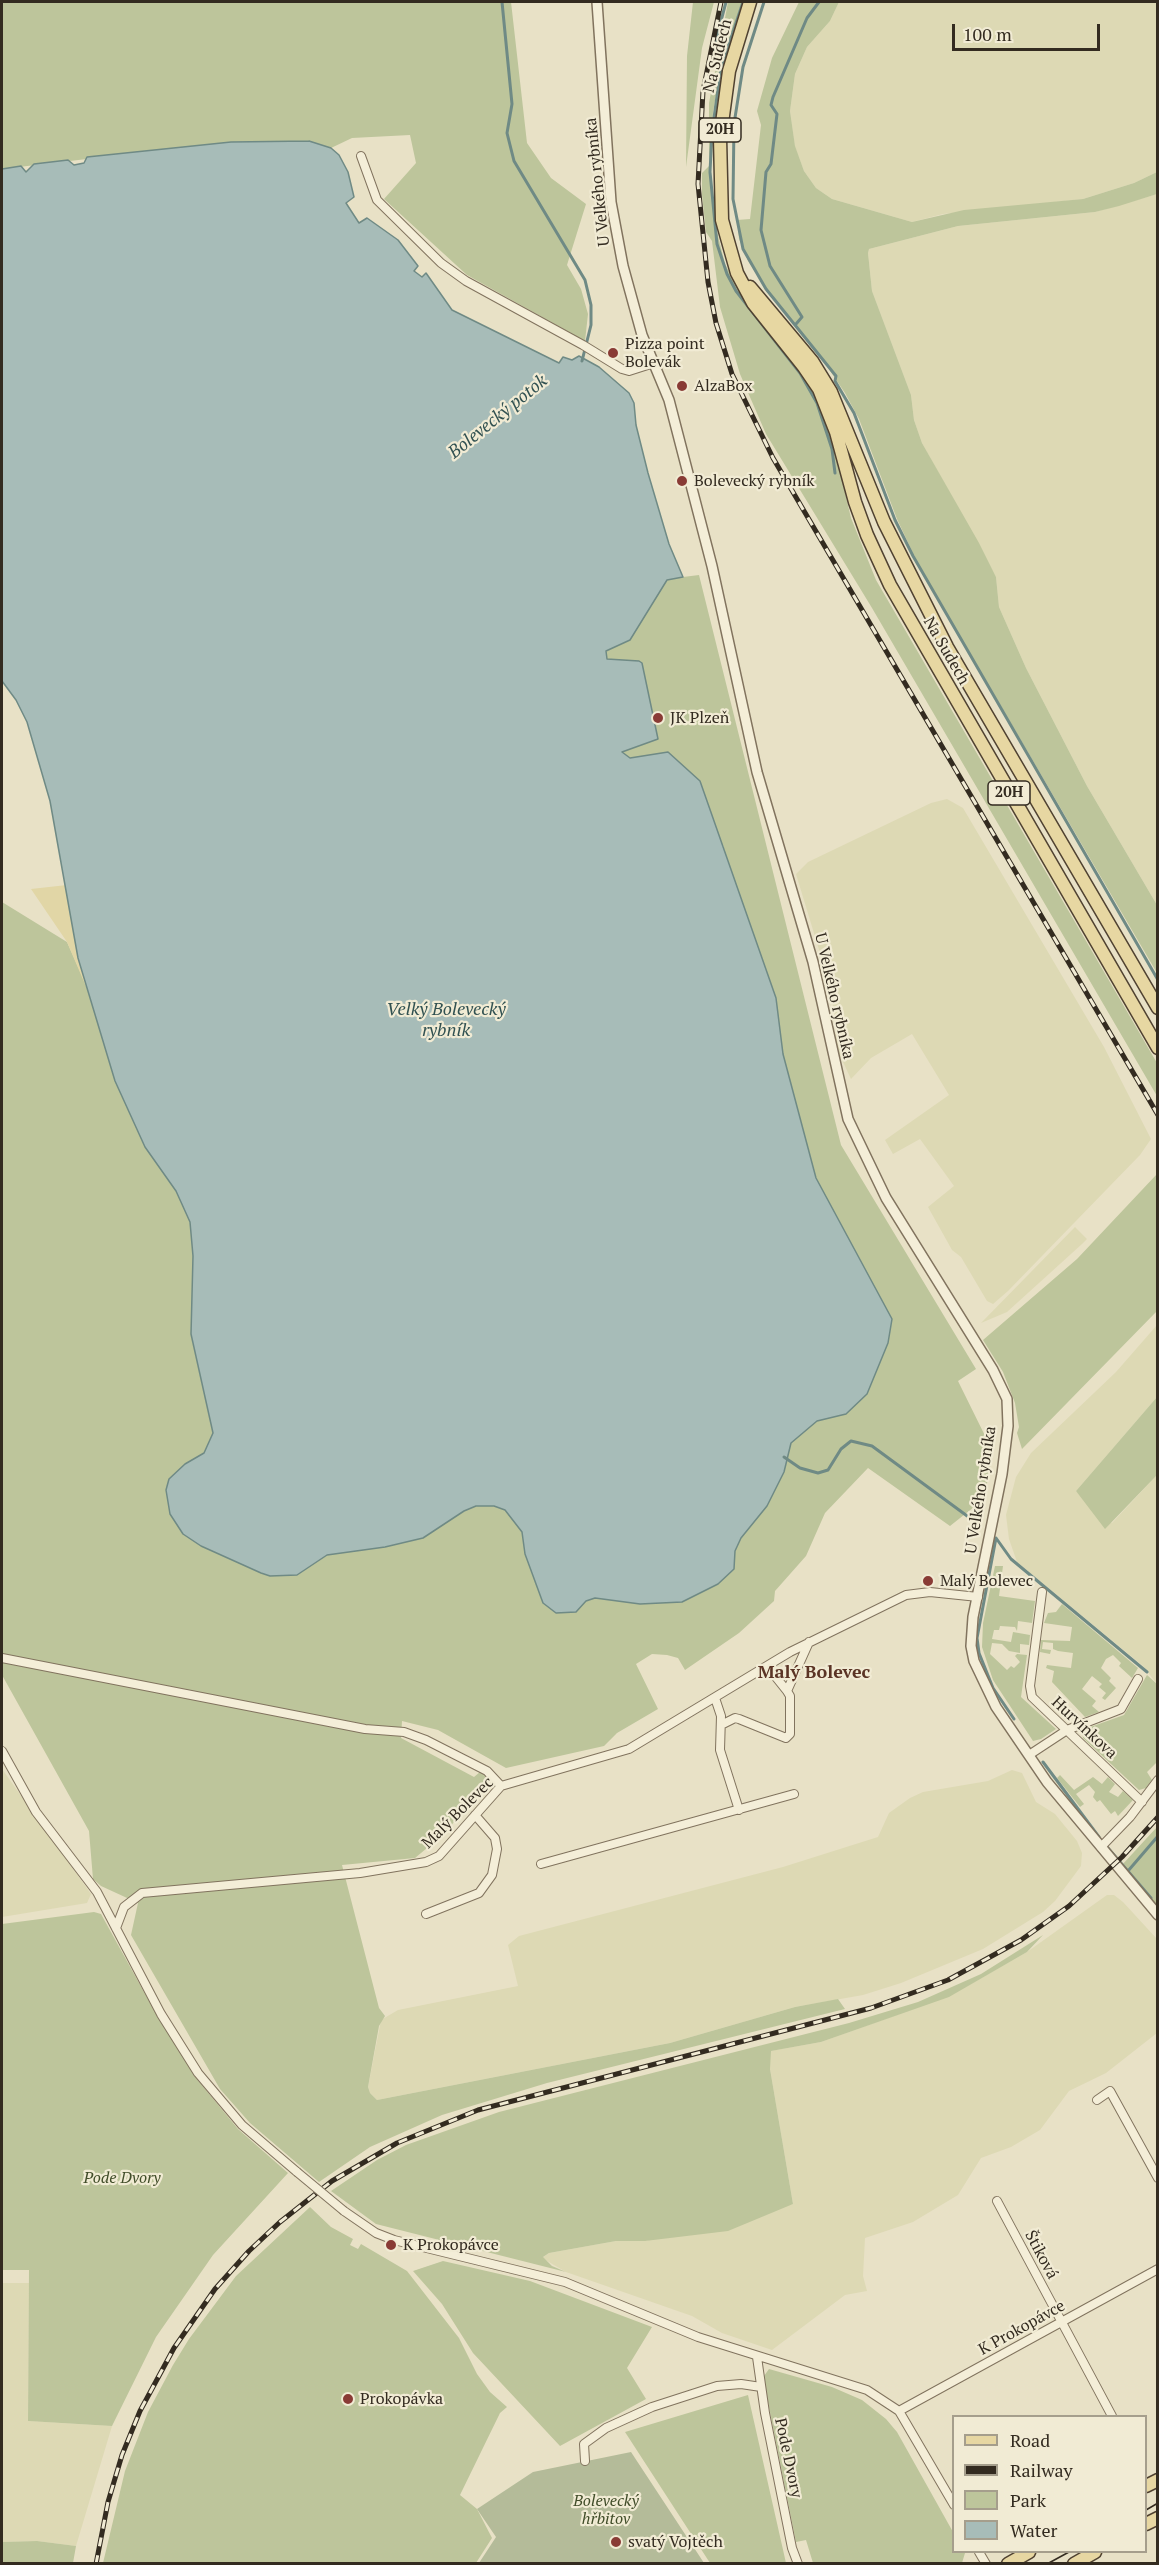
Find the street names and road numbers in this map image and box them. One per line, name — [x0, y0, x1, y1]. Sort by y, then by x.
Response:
street label: Na Sudech — [700, 17, 736, 95]
street label: U Velkého rybníka — [582, 117, 614, 247]
road number: 20H — [699, 118, 741, 142]
street label: Na Sudech — [919, 614, 973, 688]
road number: 20H — [988, 781, 1030, 805]
street label: U Velkého rybníka — [810, 931, 858, 1061]
street label: U Velkého rybníka — [961, 1425, 1001, 1555]
street label: Hurvínkova — [1047, 1693, 1121, 1763]
street label: Malý Bolevec — [418, 1773, 498, 1853]
street label: Štiková — [1020, 2227, 1062, 2283]
street label: K Prokopávce — [975, 2296, 1069, 2360]
street label: Pode Dvory — [770, 2416, 806, 2500]

